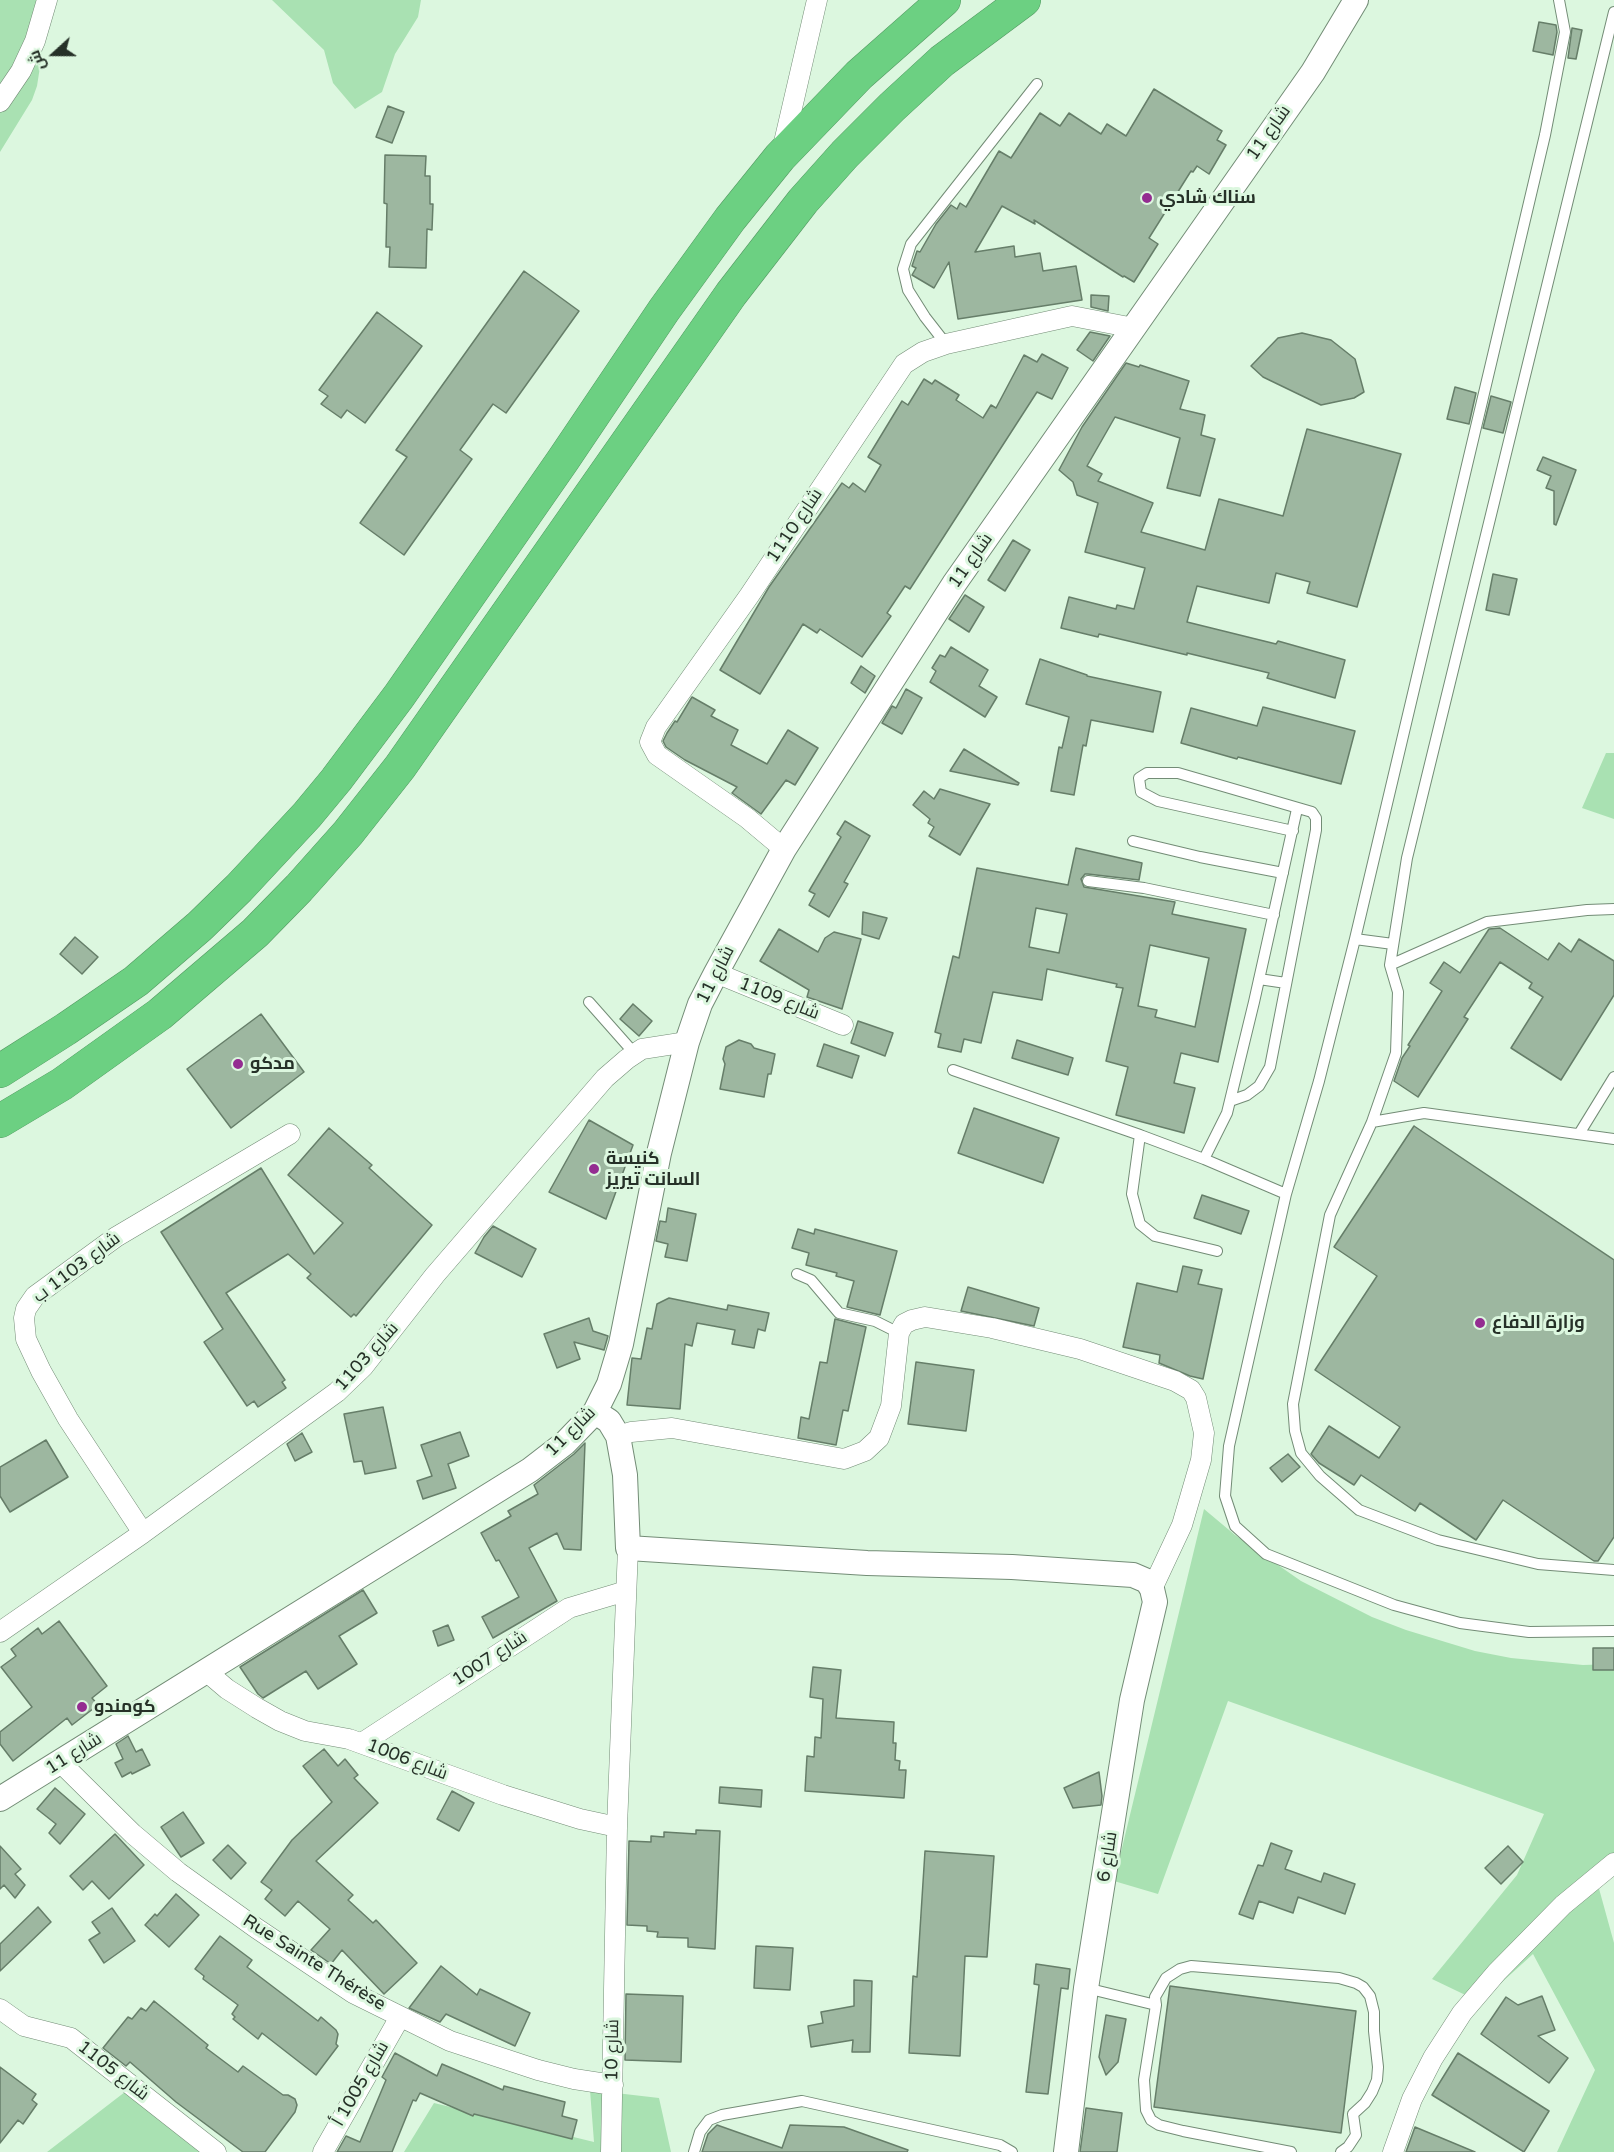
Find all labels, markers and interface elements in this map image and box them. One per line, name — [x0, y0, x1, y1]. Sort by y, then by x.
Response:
north arrow — [24, 24, 84, 84]
text: ش — [24, 47, 50, 74]
street label: شارع 11 — [1242, 101, 1296, 165]
place label: سناك شادي — [1159, 187, 1256, 209]
marker: سناك شادي — [1140, 191, 1154, 205]
street label: شارع 1110 — [762, 485, 828, 567]
street label: شارع 11 — [944, 529, 998, 593]
street label: شارع 11 — [692, 942, 740, 1008]
street label: شارع 1109 — [736, 973, 822, 1025]
place label: مدكو — [250, 1053, 295, 1075]
marker: مدكو — [231, 1057, 245, 1071]
place label: كنيسة السانت تيريز — [606, 1148, 700, 1190]
marker: كنيسة السانت تيريز — [587, 1162, 601, 1176]
street label: شارع 1103 ب — [29, 1228, 125, 1308]
place label: وزارة الدفاع — [1492, 1312, 1585, 1334]
marker: وزارة الدفاع — [1473, 1316, 1487, 1330]
street label: شارع 1103 — [331, 1318, 403, 1396]
street label: شارع 11 — [541, 1402, 601, 1462]
street label: شارع 1007 — [449, 1627, 531, 1691]
place label: كومندو — [94, 1696, 156, 1718]
marker: كومندو — [75, 1700, 89, 1714]
street label: شارع 11 — [42, 1728, 106, 1780]
street label: شارع 1006 — [364, 1735, 450, 1785]
street label: شارع 6 — [1093, 1830, 1123, 1884]
street label: Rue Sainte Thérèse — [239, 1910, 389, 2016]
street label: شارع 10 — [602, 2019, 624, 2081]
street label: شارع 1105 — [73, 2036, 153, 2106]
street label: شارع 1005 أ — [328, 2038, 394, 2130]

